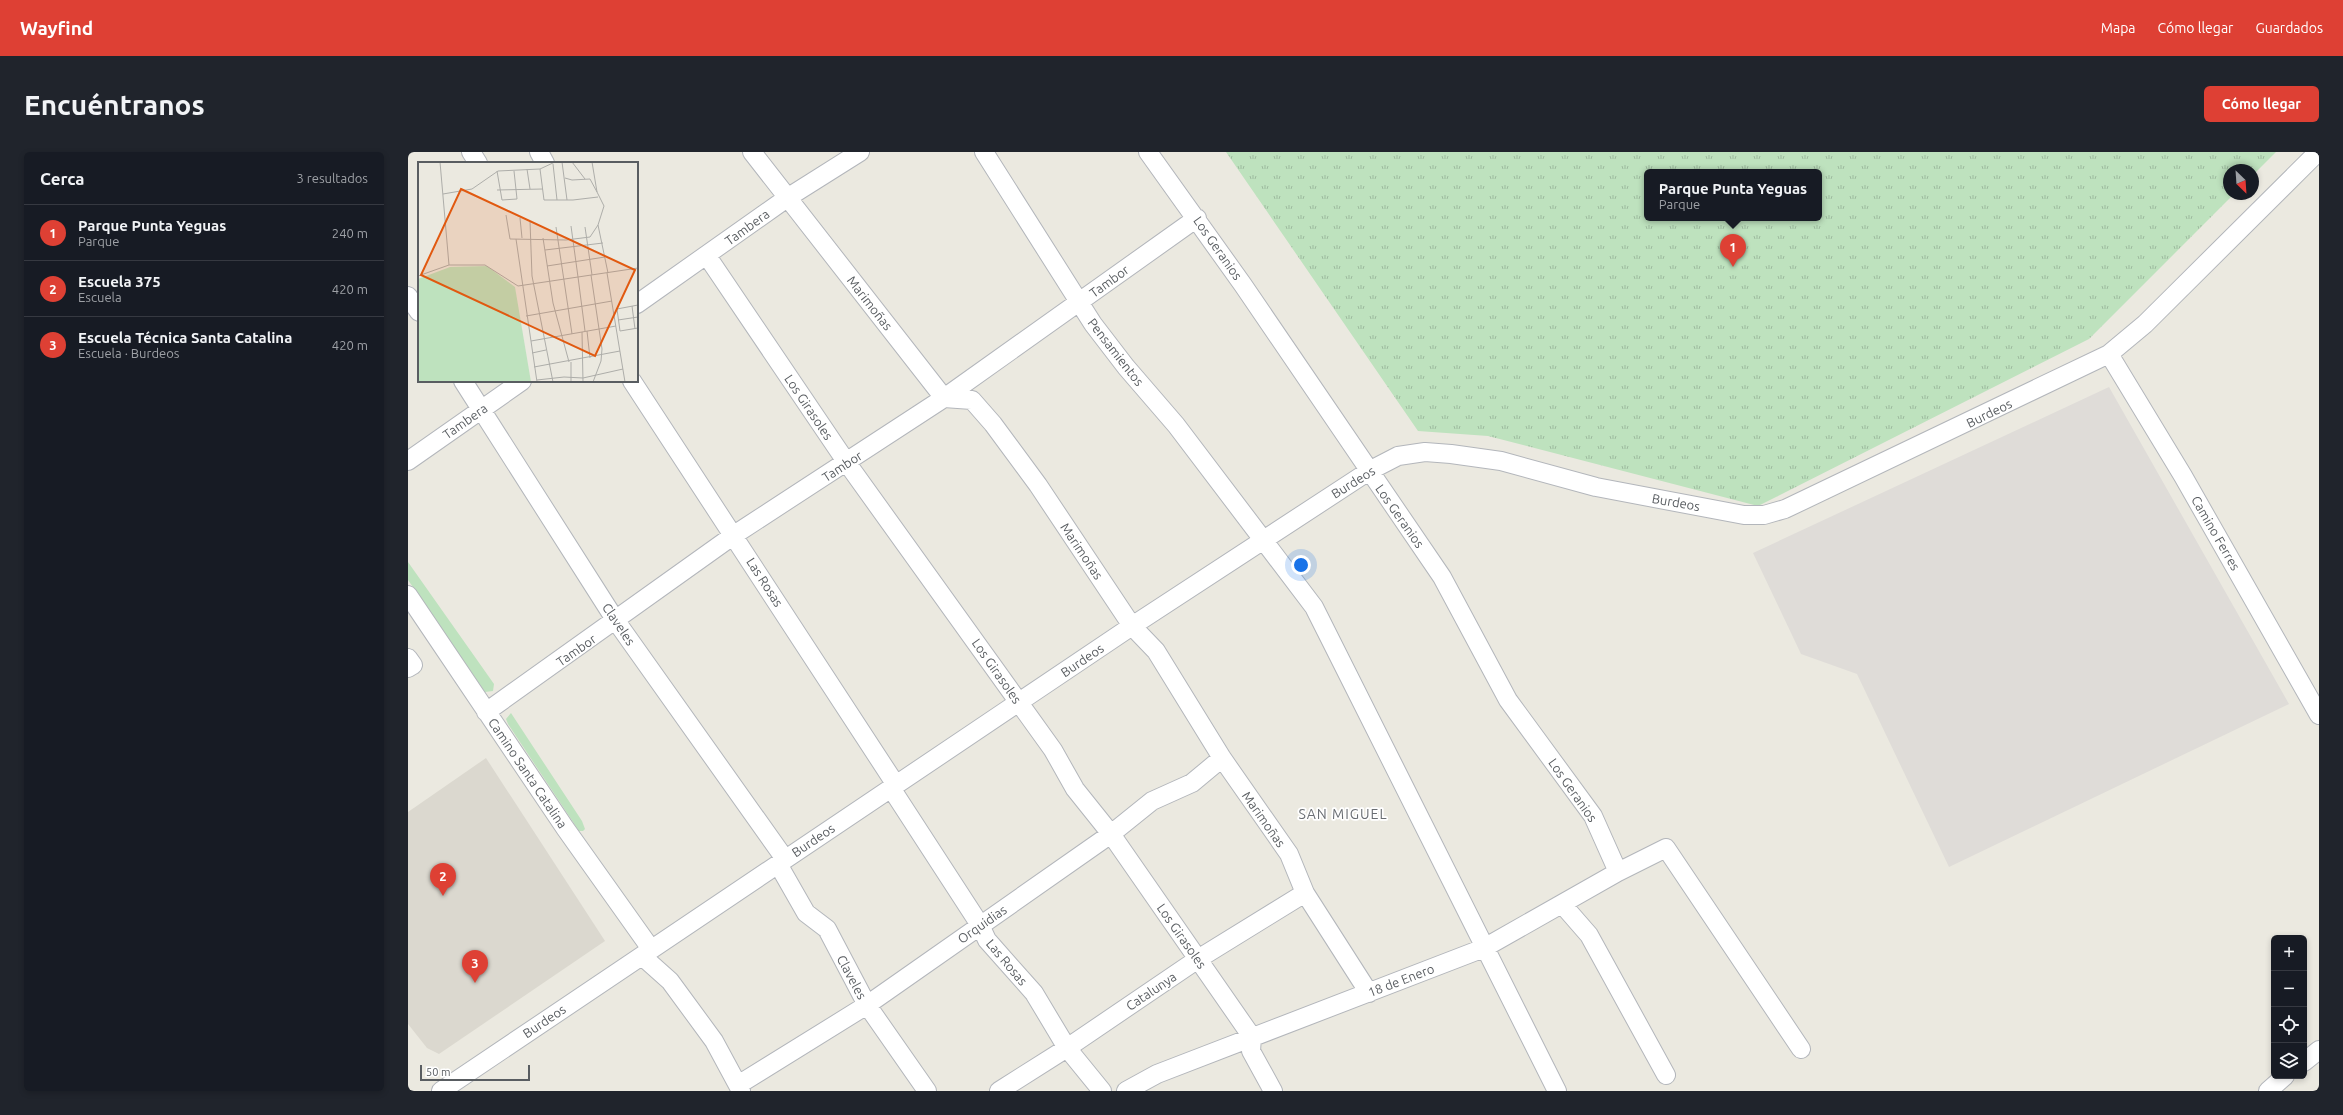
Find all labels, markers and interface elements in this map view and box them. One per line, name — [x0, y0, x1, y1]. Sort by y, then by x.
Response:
text: Wayfind — [20, 17, 93, 39]
text: Mapa — [2101, 20, 2136, 36]
text: Cómo llegar — [2158, 20, 2233, 36]
text: Guardados — [2255, 20, 2323, 36]
button: Cómo llegar — [2204, 86, 2319, 122]
text: Encuéntranos — [24, 89, 205, 120]
inset map — [418, 162, 638, 382]
north arrow — [2223, 164, 2259, 200]
text: Cerca — [40, 169, 85, 188]
popup — [1644, 169, 1822, 221]
text: 3 resultados — [297, 171, 368, 185]
text: Parque Punta Yeguas — [1659, 180, 1807, 197]
text: Parque — [1659, 197, 1700, 211]
street label: Tambera — [722, 206, 772, 248]
street label: Los Geranios — [1191, 214, 1245, 283]
text: Parque Punta Yeguas — [78, 217, 226, 234]
text: 1 — [49, 226, 57, 240]
text: 240 m — [332, 226, 368, 240]
text: Parque — [78, 234, 119, 248]
pin: 1 — [1720, 234, 1746, 267]
street label: Tambor — [1087, 262, 1131, 300]
text: Escuela 375 — [78, 273, 161, 290]
street label: Marimoñas — [845, 273, 896, 333]
text: 2 — [49, 282, 57, 296]
text: 420 m — [332, 282, 368, 296]
text: Escuela — [78, 290, 122, 304]
street label: Pensamientos — [1085, 315, 1147, 389]
text: Escuela Técnica Santa Catalina — [78, 329, 292, 346]
text: 3 — [49, 338, 57, 352]
text: 420 m — [332, 338, 368, 352]
text: Escuela · Burdeos — [78, 346, 179, 360]
street label: Los Girasoles — [782, 372, 836, 443]
street label: Burdeos — [1964, 396, 2014, 430]
street label: Tambera — [440, 401, 490, 441]
street label: Tambor — [819, 448, 865, 484]
street label: Burdeos — [1329, 463, 1378, 501]
street label: Los Geranios — [1373, 482, 1427, 551]
street label: Burdeos — [1651, 491, 1702, 513]
street label: Camino Ferres — [2189, 493, 2243, 573]
street label: Marimoñas — [1058, 520, 1106, 582]
street label: Las Rosas — [744, 555, 786, 609]
your location — [1291, 555, 1311, 575]
street label: Claveles — [600, 600, 638, 648]
street label: Tambor — [554, 631, 598, 669]
street label: Los Girasoles — [970, 636, 1025, 706]
street label: Burdeos — [1058, 640, 1106, 679]
street label: Camino Santa Catalina — [486, 715, 570, 831]
street label: Los Geranios — [1546, 756, 1600, 825]
street label: Marimoñas — [1240, 789, 1288, 850]
district label: SAN MIGUEL — [1298, 806, 1388, 822]
street label: Burdeos — [789, 820, 837, 859]
pin: 2 — [430, 863, 456, 896]
street label: Los Girasoles — [1155, 901, 1210, 971]
street label: Orquidias — [955, 902, 1009, 946]
map controls — [2271, 935, 2307, 1079]
button: + — [2271, 935, 2307, 971]
street label: Las Rosas — [984, 936, 1030, 988]
pin: 3 — [462, 950, 488, 983]
street label: Claveles — [835, 953, 870, 1002]
street label: 18 de Enero — [1366, 961, 1436, 999]
street label: Catalunya — [1123, 969, 1179, 1013]
button: − — [2271, 971, 2307, 1007]
street label: Burdeos — [520, 1001, 568, 1040]
button: locate — [2271, 1007, 2307, 1043]
button: layers — [2271, 1043, 2307, 1079]
scale bar — [420, 1063, 530, 1082]
text: 50 m — [426, 1066, 450, 1078]

